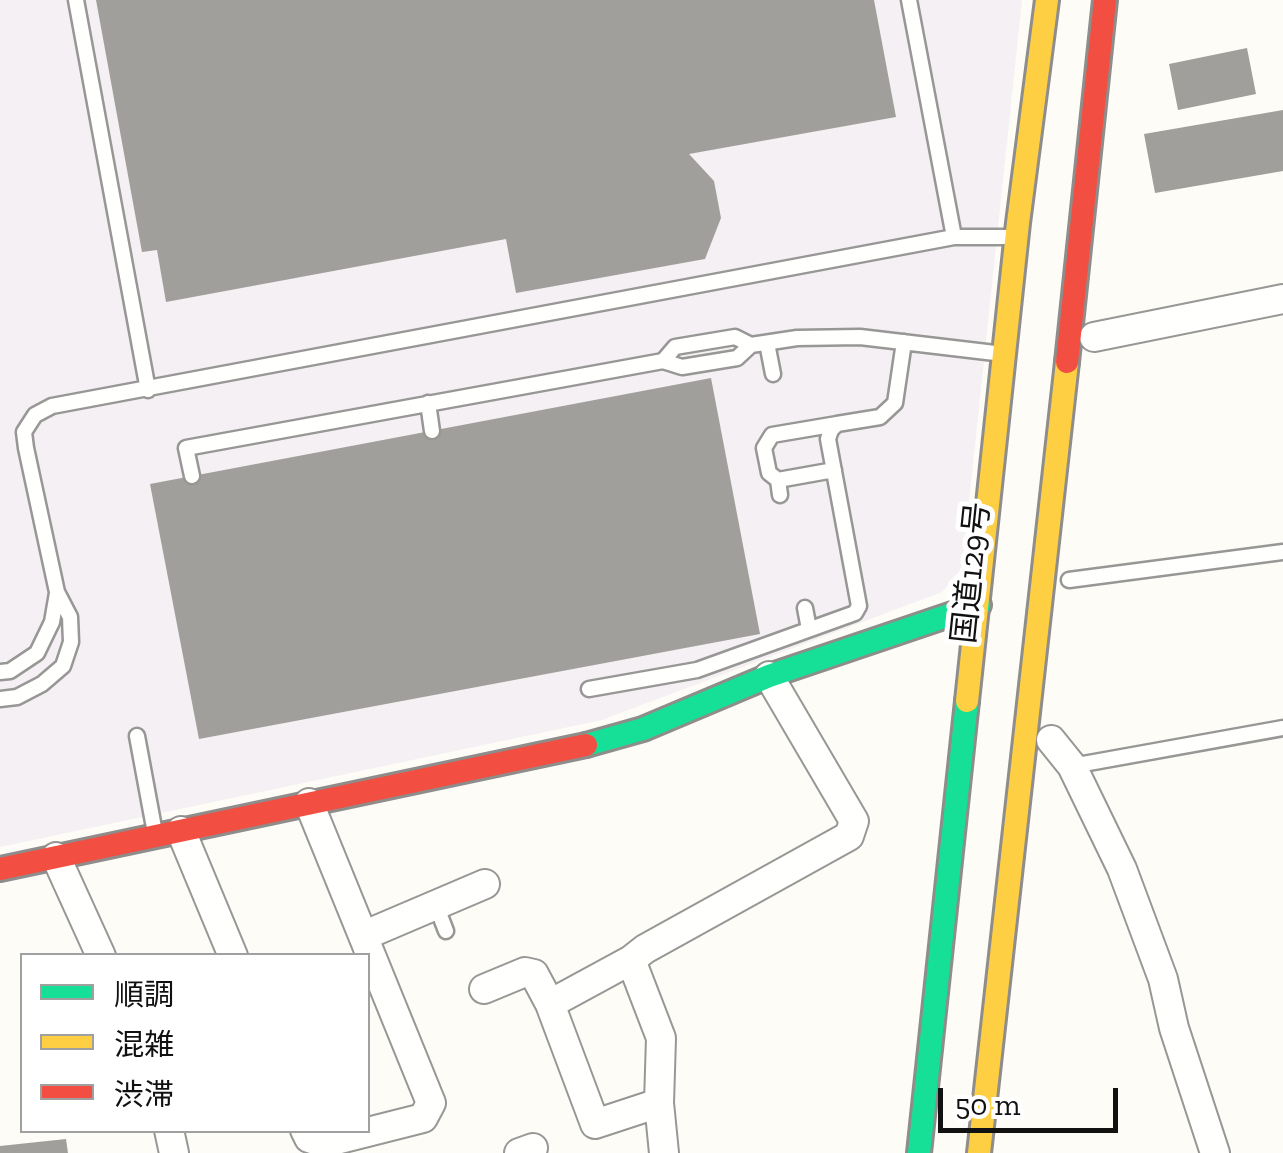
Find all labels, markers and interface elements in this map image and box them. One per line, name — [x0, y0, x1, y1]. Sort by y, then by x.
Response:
street label: 国道129号 — [945, 500, 999, 646]
legend — [20, 953, 370, 1133]
text: 順調 — [114, 977, 174, 1013]
text: 混雑 — [114, 1027, 174, 1063]
scale bar — [943, 1068, 1123, 1130]
text: 渋滞 — [114, 1077, 174, 1113]
text: 50 m — [955, 1087, 1020, 1123]

